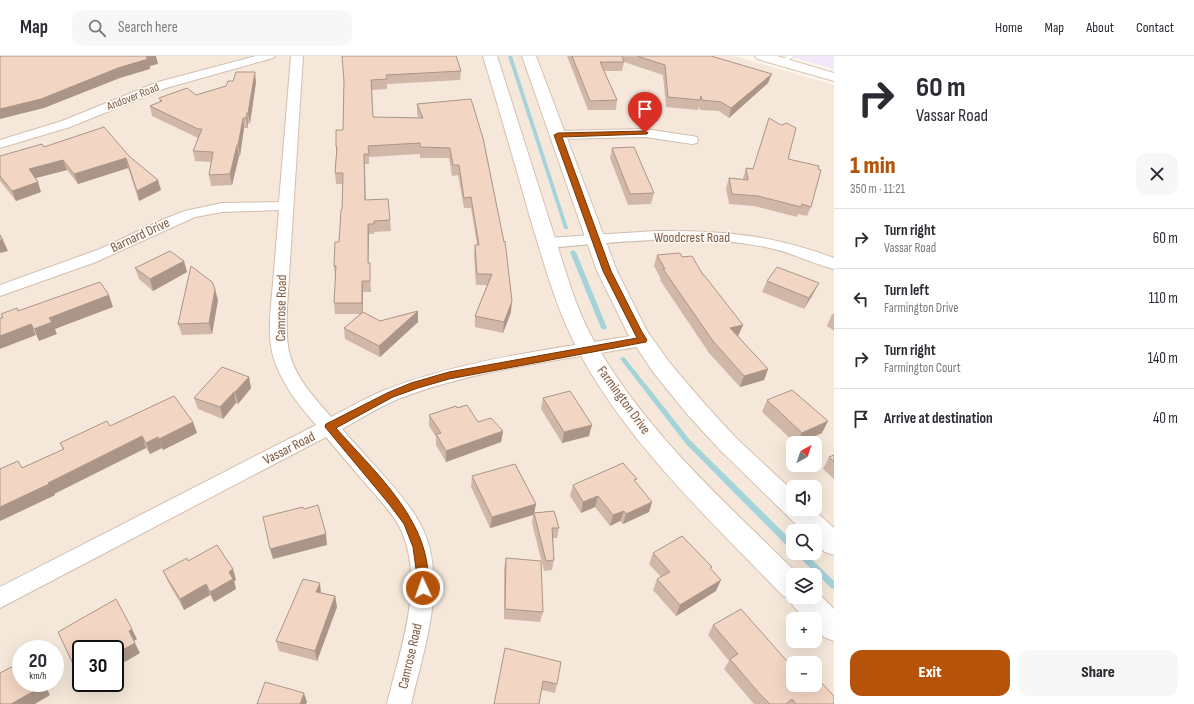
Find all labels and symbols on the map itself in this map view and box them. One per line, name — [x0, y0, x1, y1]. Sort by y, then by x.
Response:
street label: Andover Road — [104, 80, 161, 115]
pin — [628, 92, 662, 133]
street label: Barnard Drive — [108, 214, 172, 256]
street label: Woodcrest Road — [654, 229, 730, 246]
street label: Camrose Road — [272, 274, 290, 342]
street label: Farmington Drive — [594, 363, 654, 437]
street label: Vassar Road — [260, 428, 318, 468]
north arrow — [786, 436, 822, 472]
position arrow — [402, 567, 444, 609]
street label: Camrose Road — [394, 621, 426, 690]
speed limit sign: 30 — [72, 640, 124, 692]

